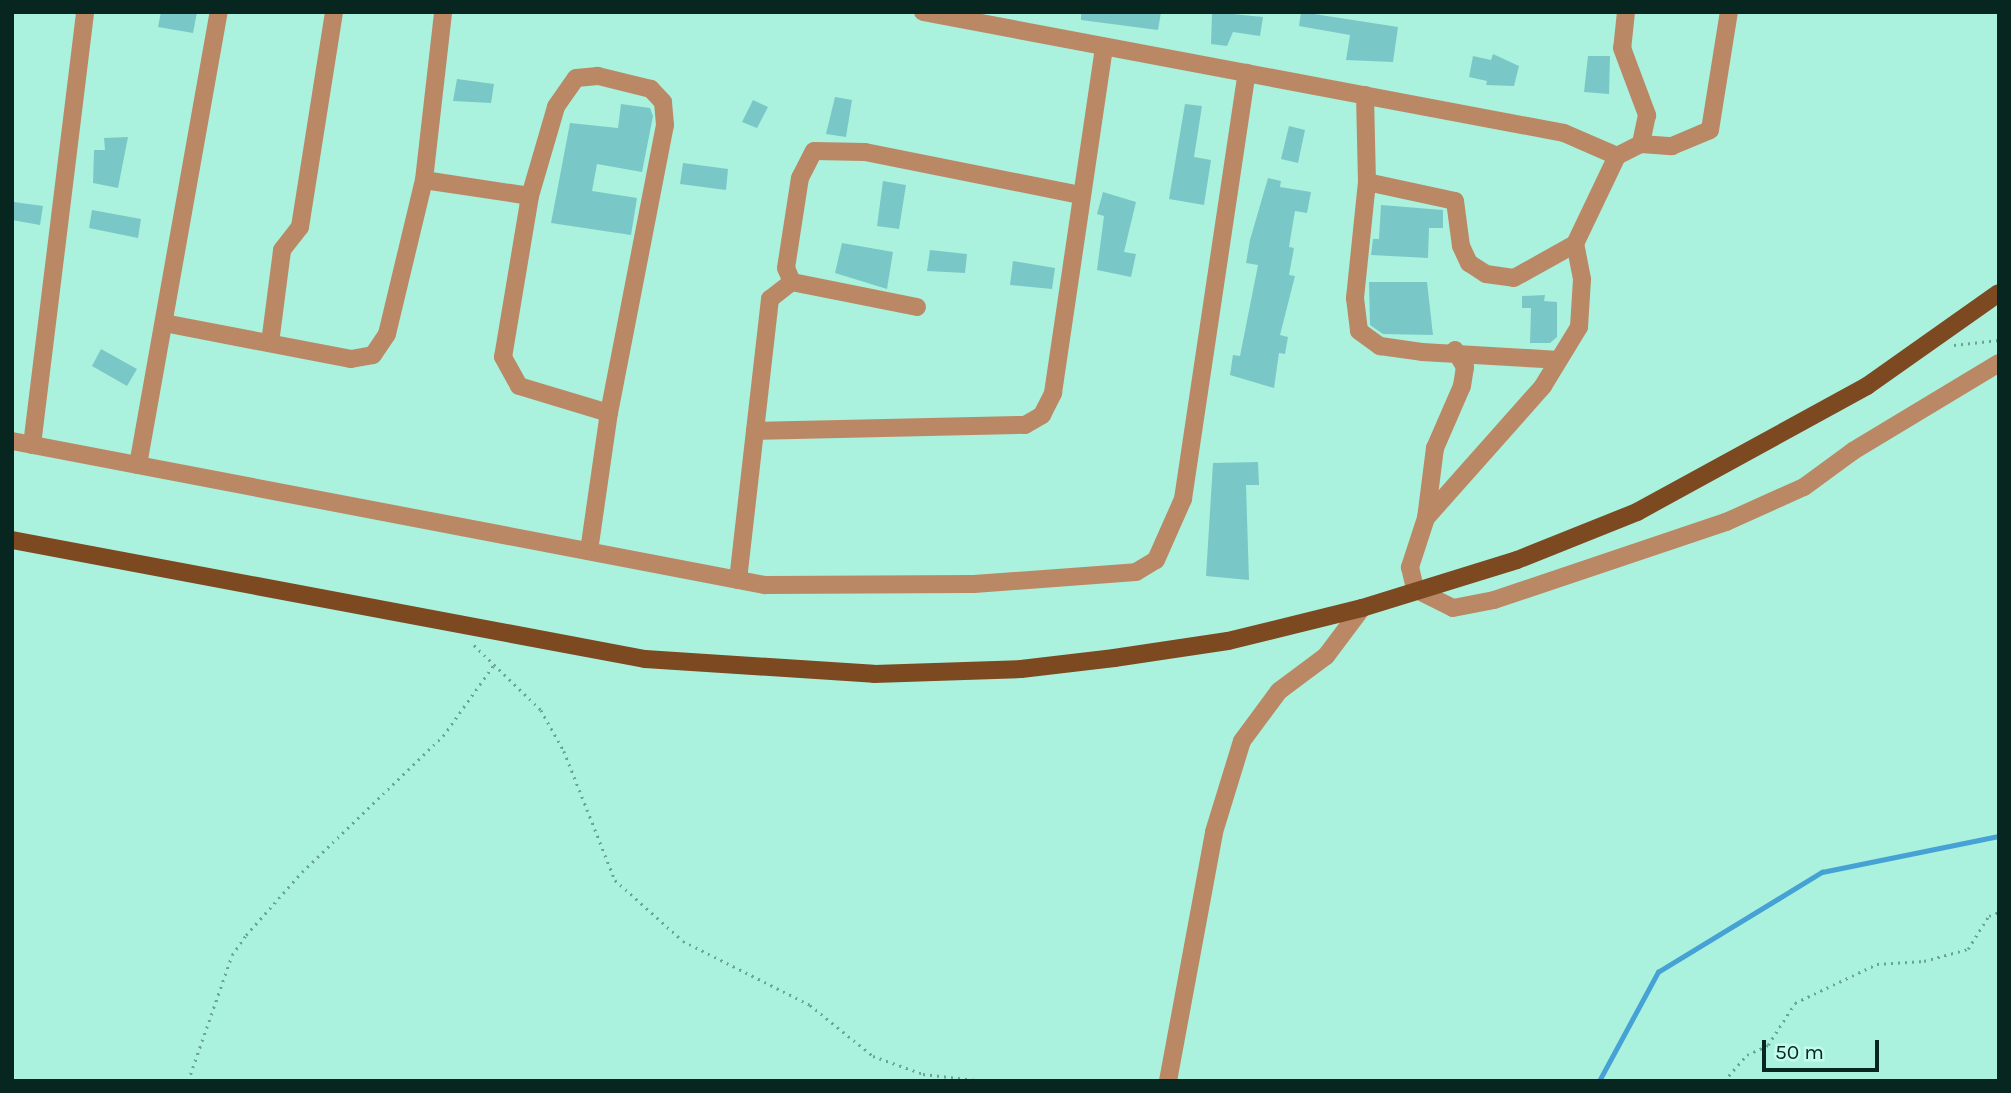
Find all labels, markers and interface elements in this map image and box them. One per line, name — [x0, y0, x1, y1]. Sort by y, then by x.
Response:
scale bar — [1766, 1026, 1883, 1070]
text: 50 m — [1775, 1040, 1824, 1064]

